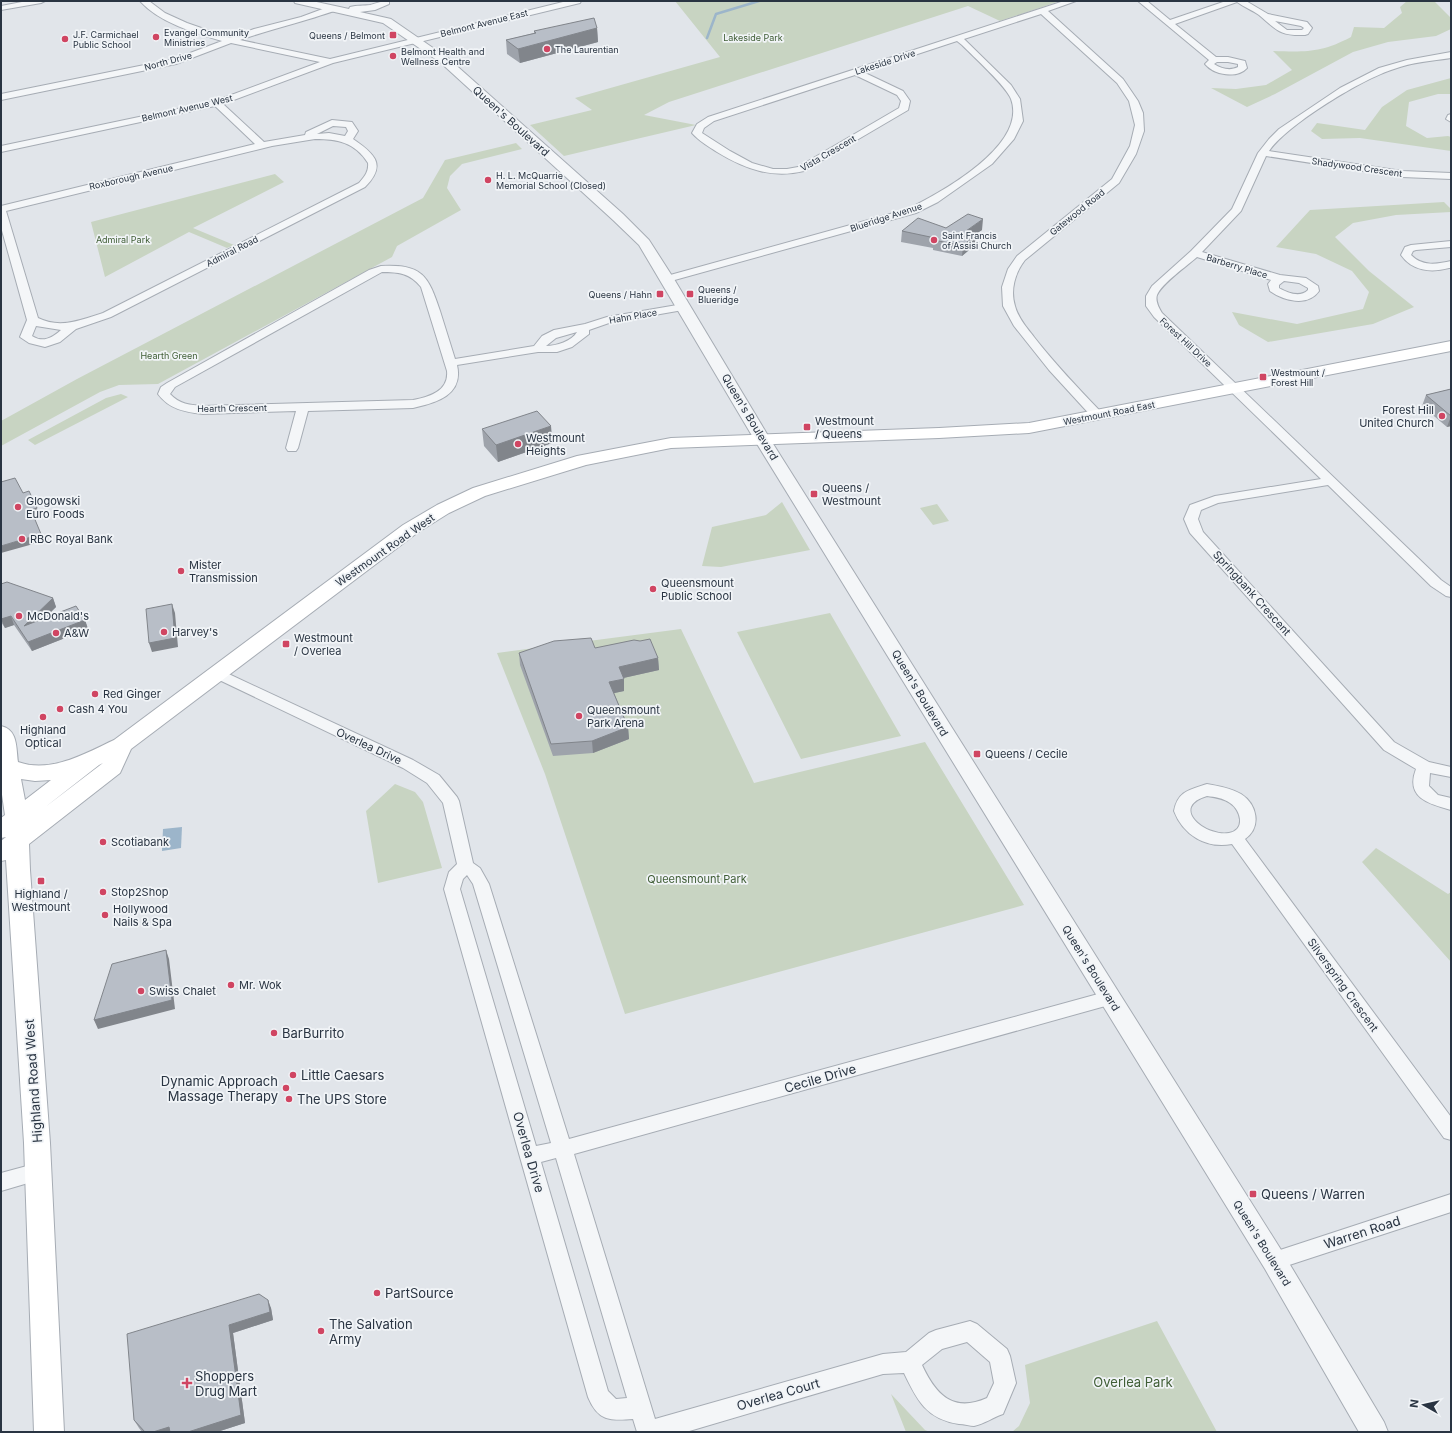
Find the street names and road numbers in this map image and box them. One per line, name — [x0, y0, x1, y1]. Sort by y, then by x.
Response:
street label: Belmont Avenue East — [439, 7, 529, 39]
street label: Lakeside Drive — [853, 47, 917, 77]
street label: North Drive — [143, 49, 193, 73]
street label: Queen's Boulevard — [470, 83, 552, 159]
street label: Belmont Avenue West — [141, 92, 234, 124]
street label: Vista Crescent — [798, 133, 858, 173]
street label: Shadywood Crescent — [1311, 155, 1403, 179]
street label: Roxborough Avenue — [88, 162, 174, 192]
street label: Gatewood Road — [1047, 186, 1107, 238]
street label: Blueridge Avenue — [849, 200, 923, 234]
street label: Admiral Road — [204, 233, 260, 269]
street label: Barberry Place — [1205, 251, 1269, 281]
street label: Hahn Place — [608, 306, 658, 326]
street label: Forest Hill Drive — [1158, 315, 1214, 369]
street label: Queen's Boulevard — [719, 371, 781, 463]
street label: Westmount Road East — [1062, 399, 1156, 427]
street label: Hearth Crescent — [197, 402, 267, 414]
street label: Westmount Road West — [333, 510, 438, 590]
street label: Springbank Crescent — [1210, 548, 1294, 639]
street label: Queen's Boulevard — [889, 647, 951, 739]
street label: Overlea Drive — [334, 725, 404, 767]
street label: Queen's Boulevard — [1059, 922, 1123, 1014]
street label: Silverspring Crescent — [1304, 936, 1382, 1035]
street label: Highland Road West — [21, 1019, 45, 1143]
street label: Cecile Drive — [782, 1060, 858, 1096]
street label: Overlea Drive — [510, 1110, 548, 1194]
street label: Queen's Boulevard — [1230, 1197, 1294, 1289]
street label: Warren Road — [1322, 1212, 1402, 1252]
street label: Overlea Court — [735, 1374, 821, 1414]

